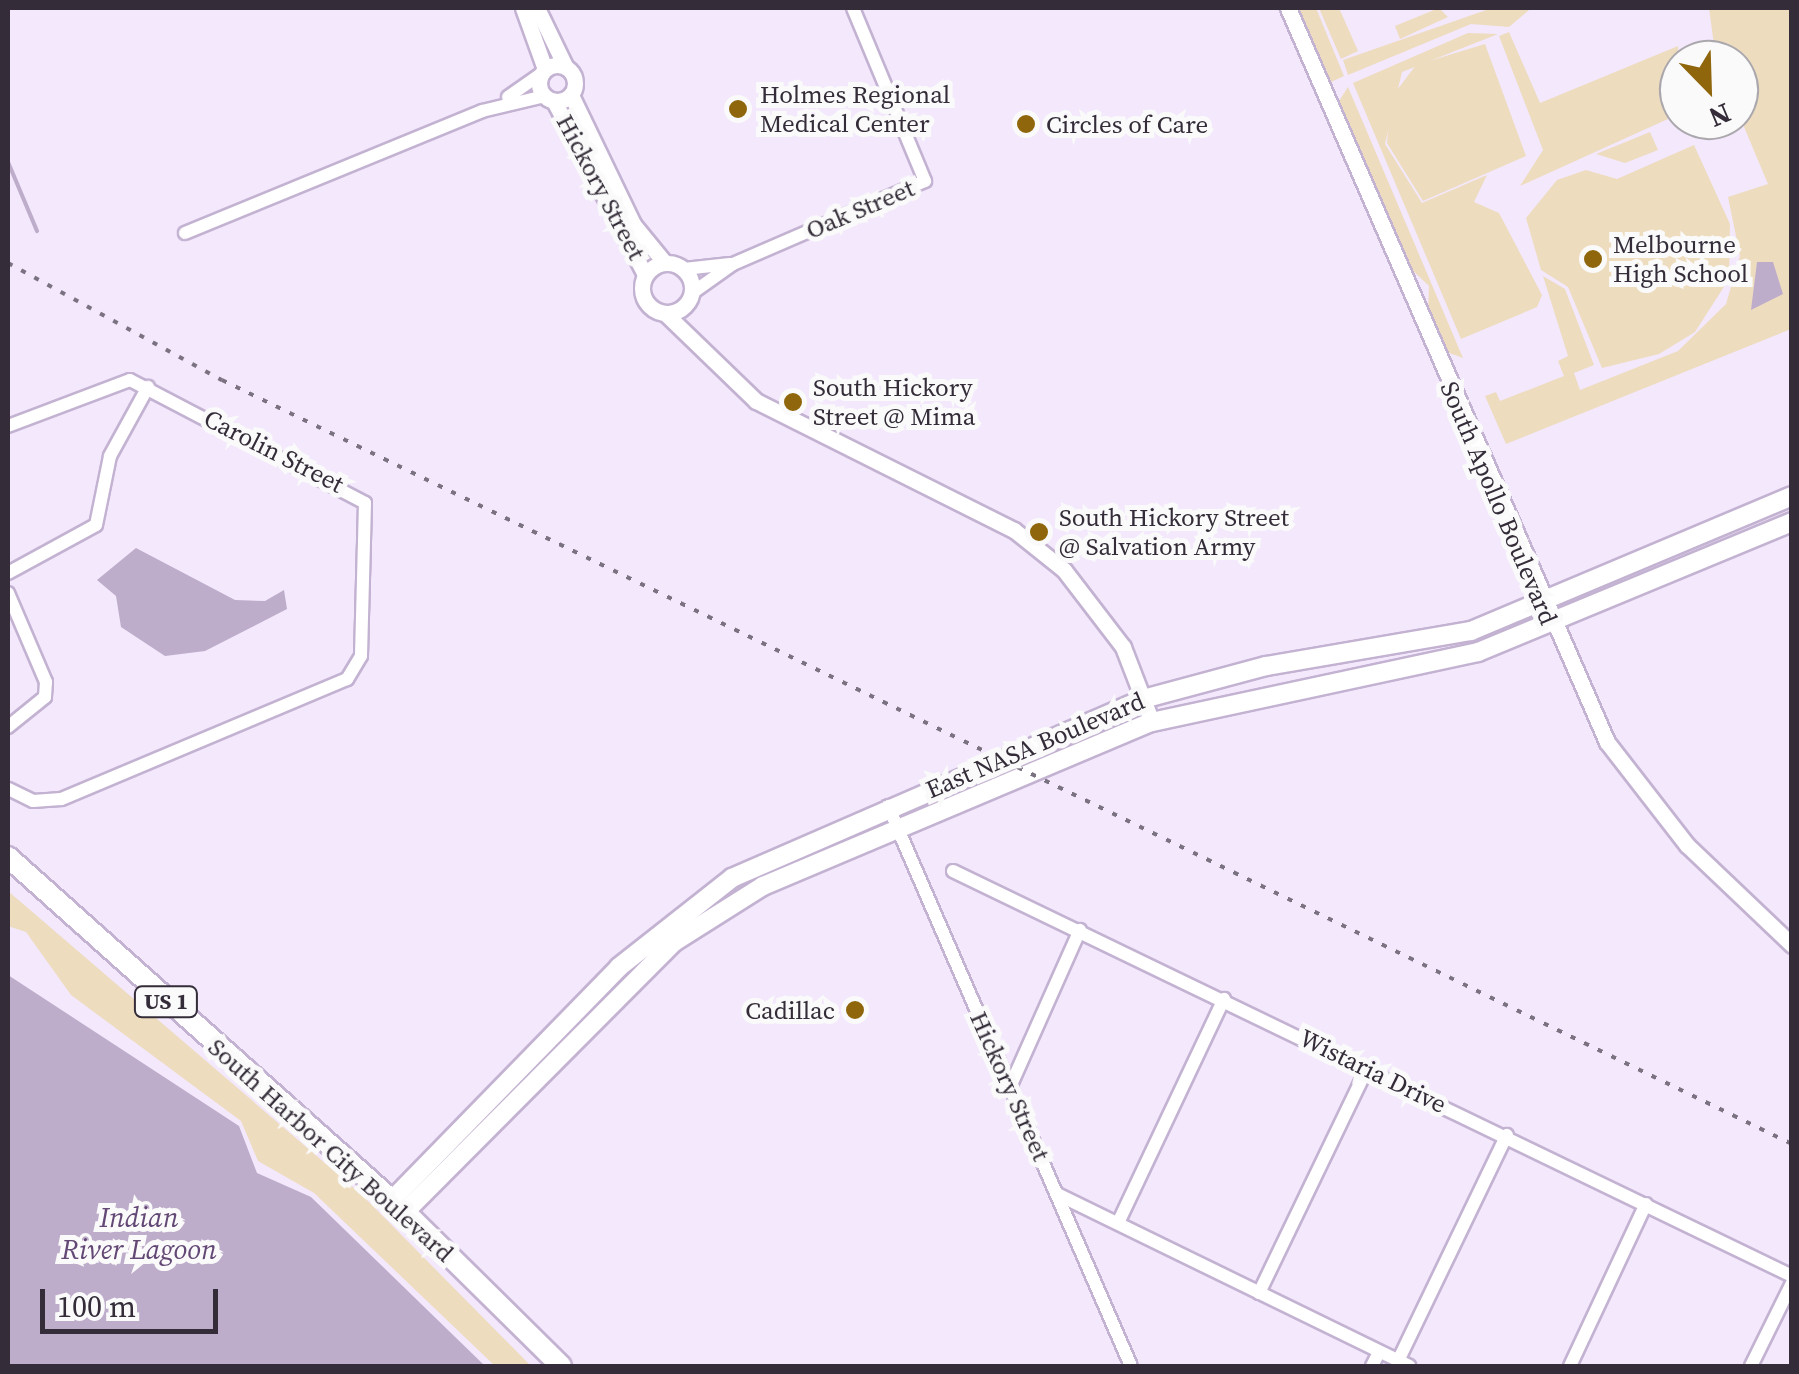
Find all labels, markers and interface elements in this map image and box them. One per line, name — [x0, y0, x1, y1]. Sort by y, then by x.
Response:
north arrow — [1659, 40, 1759, 140]
place label: Holmes Regional Medical Center — [760, 80, 950, 139]
text: N — [1703, 94, 1737, 137]
marker: Holmes Regional Medical Center — [725, 96, 751, 122]
street label: Hickory Street — [550, 109, 652, 265]
place label: Circles of Care — [1046, 109, 1208, 139]
marker: Circles of Care — [1015, 113, 1037, 135]
street label: Oak Street — [801, 173, 919, 245]
place label: Melbourne High School — [1613, 230, 1748, 289]
marker: Melbourne High School — [1582, 248, 1604, 270]
place label: South Hickory Street @ Mima — [813, 373, 975, 432]
street label: South Apollo Boulevard — [1434, 377, 1564, 629]
marker: South Hickory Street @ Mima — [782, 391, 804, 413]
street label: Carolin Street — [199, 403, 349, 499]
place label: South Hickory Street @ Salvation Army — [1059, 503, 1289, 562]
marker: South Hickory Street @ Salvation Army — [1028, 521, 1050, 543]
street label: East NASA Boulevard — [921, 685, 1149, 805]
road number: US 1 — [134, 985, 198, 1019]
place label: Cadillac — [745, 995, 835, 1025]
marker: Cadillac — [844, 999, 866, 1021]
street label: Hickory Street — [964, 1007, 1056, 1165]
street label: Wistaria Drive — [1295, 1023, 1451, 1119]
street label: South Harbor City Boulevard — [202, 1032, 460, 1268]
water label: Indian River Lagoon — [61, 1200, 217, 1266]
scale bar — [45, 1269, 222, 1331]
text: 100 m — [57, 1286, 136, 1327]

